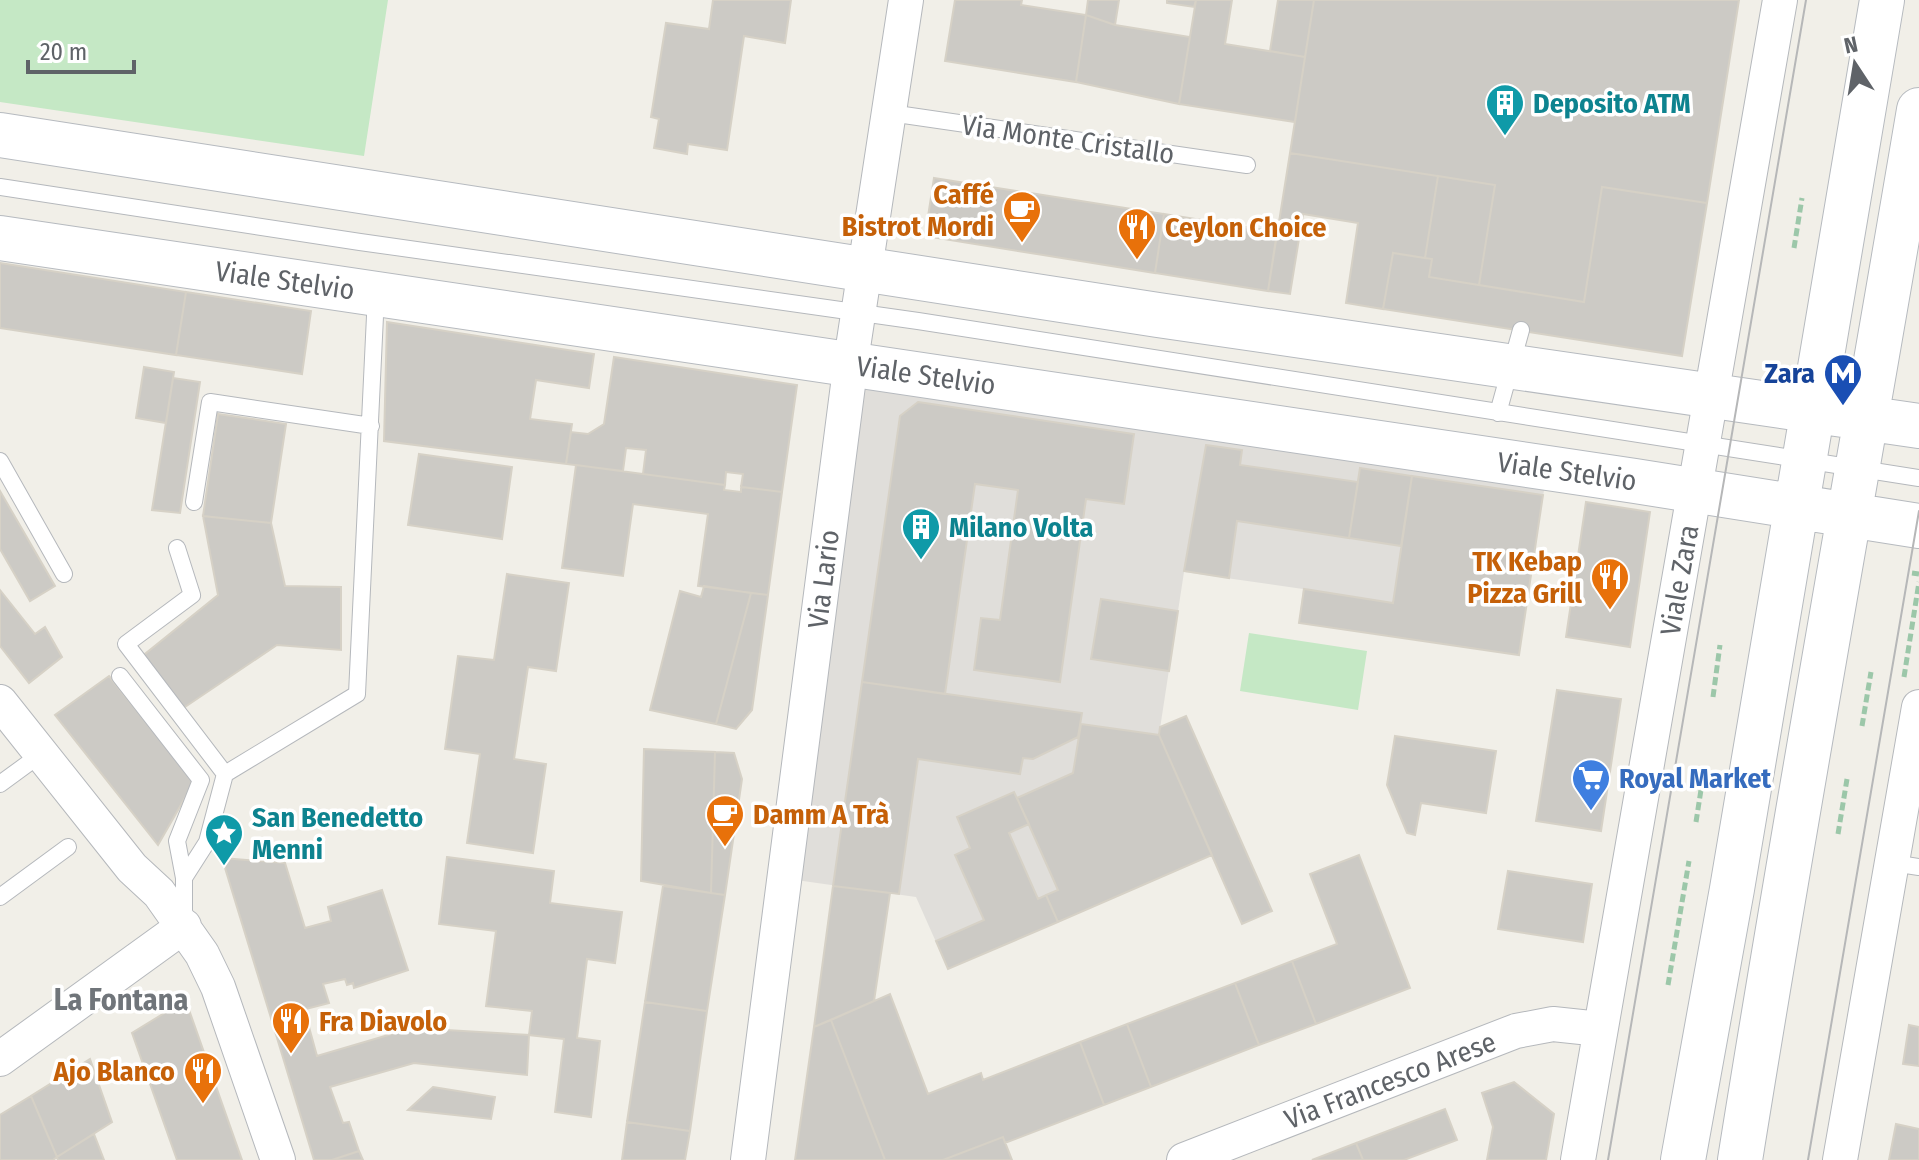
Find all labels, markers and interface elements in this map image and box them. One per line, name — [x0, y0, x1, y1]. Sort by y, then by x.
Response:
scale bar — [28, 24, 134, 74]
north arrow — [1815, 24, 1895, 104]
text: N — [1842, 30, 1860, 60]
text: 20 m — [40, 38, 87, 66]
building icon: Deposito ATM — [1484, 82, 1526, 137]
place label: Deposito ATM — [1533, 87, 1691, 120]
street label: Via Monte Cristallo — [959, 108, 1176, 171]
place label: Caffé Bistrot Mordi — [842, 178, 994, 243]
cafe icon: Caffé Bistrot Mordi — [1001, 189, 1043, 244]
restaurant icon: Ceylon Choice — [1116, 206, 1158, 261]
place label: Ceylon Choice — [1165, 211, 1326, 244]
street label: Viale Stelvio — [213, 254, 357, 307]
street label: Viale Stelvio — [854, 349, 998, 402]
metro station icon: Zara — [1822, 352, 1864, 407]
place label: Zara — [1764, 357, 1815, 390]
street label: Viale Stelvio — [1495, 445, 1639, 498]
building icon: Milano Volta — [900, 506, 942, 561]
place label: Milano Volta — [949, 511, 1093, 544]
street label: Viale Zara — [1654, 522, 1705, 638]
street label: Via Lario — [801, 528, 846, 630]
place label: TK Kebap Pizza Grill — [1467, 545, 1582, 610]
restaurant icon: TK Kebap Pizza Grill — [1589, 556, 1631, 611]
supermarket icon: Royal Market — [1570, 757, 1612, 812]
place label: Royal Market — [1619, 762, 1772, 795]
cafe icon: Damm A Trà — [704, 793, 746, 848]
place label: Damm A Trà — [753, 798, 889, 831]
place label: San Benedetto Menni — [252, 801, 423, 866]
place icon: San Benedetto Menni — [203, 812, 245, 867]
district label: La Fontana — [54, 982, 188, 1018]
restaurant icon: Fra Diavolo — [270, 1000, 312, 1055]
place label: Fra Diavolo — [319, 1005, 447, 1038]
street label: Via Francesco Arese — [1280, 1025, 1500, 1136]
restaurant icon: Ajo Blanco — [182, 1050, 224, 1105]
place label: Ajo Blanco — [52, 1055, 175, 1088]

